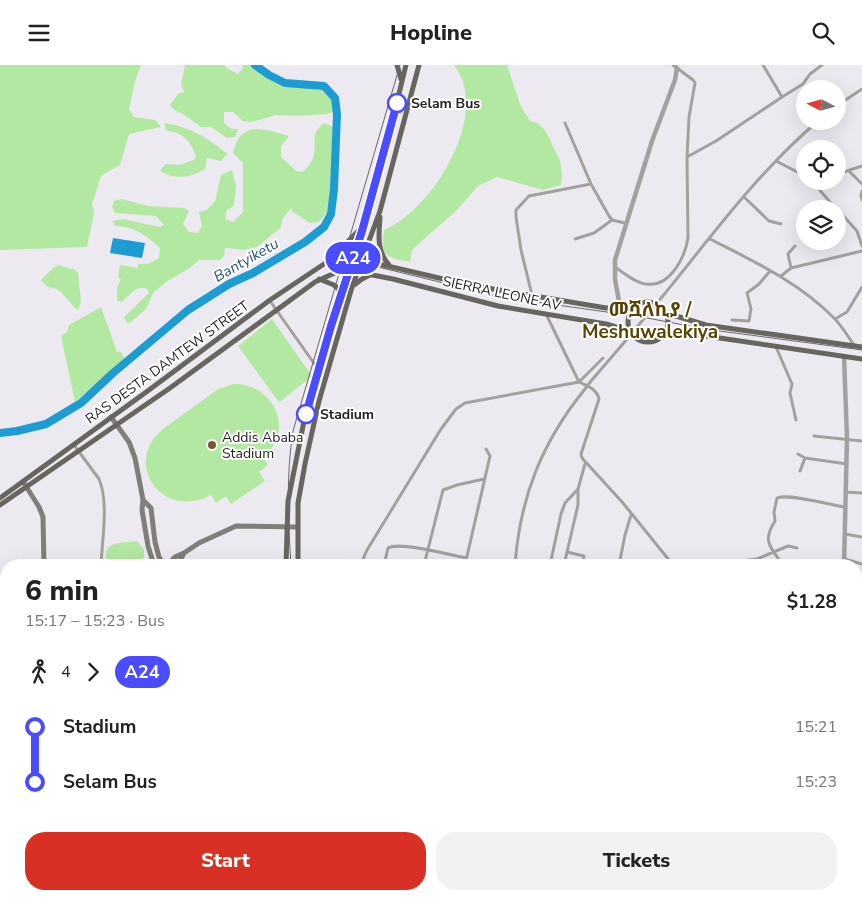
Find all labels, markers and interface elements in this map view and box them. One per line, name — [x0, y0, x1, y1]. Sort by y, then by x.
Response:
text: Hopline — [390, 18, 472, 48]
icon: menu — [25, 19, 53, 47]
icon: search — [809, 19, 837, 47]
north arrow — [796, 80, 846, 130]
map controls — [796, 80, 846, 250]
marker: Selam Bus — [387, 93, 407, 113]
place label: Selam Bus — [411, 94, 480, 113]
button: locate — [796, 140, 846, 190]
button: layers — [796, 200, 846, 250]
water label: Bantyiketu — [210, 233, 282, 287]
line badge: A24 — [324, 242, 382, 274]
text: A24 — [336, 246, 371, 270]
street label: SIERRA LEONE AV — [441, 272, 563, 315]
street label: RAS DESTA DAMTEW STREET — [82, 296, 253, 428]
district label: መሿለኪያ / Meshuwalekiya — [582, 297, 718, 345]
marker: Stadium — [296, 404, 316, 424]
place label: Stadium — [320, 405, 374, 424]
place label: Addis Ababa Stadium — [222, 428, 303, 463]
marker: Addis Ababa Stadium — [206, 439, 218, 451]
text: 6 min — [25, 572, 99, 610]
text: $1.28 — [787, 589, 837, 615]
text: 15:17 – 15:23 · Bus — [25, 610, 165, 632]
icon: walk — [25, 658, 53, 686]
icon: forward — [79, 658, 107, 686]
text: A24 — [125, 660, 160, 684]
text: 4 — [61, 661, 71, 683]
text: Stadium — [63, 714, 137, 740]
text: 15:21 — [795, 716, 837, 738]
text: Selam Bus — [63, 769, 157, 795]
text: 15:23 — [795, 771, 837, 793]
button: Start — [25, 832, 426, 890]
button: Tickets — [436, 832, 837, 890]

